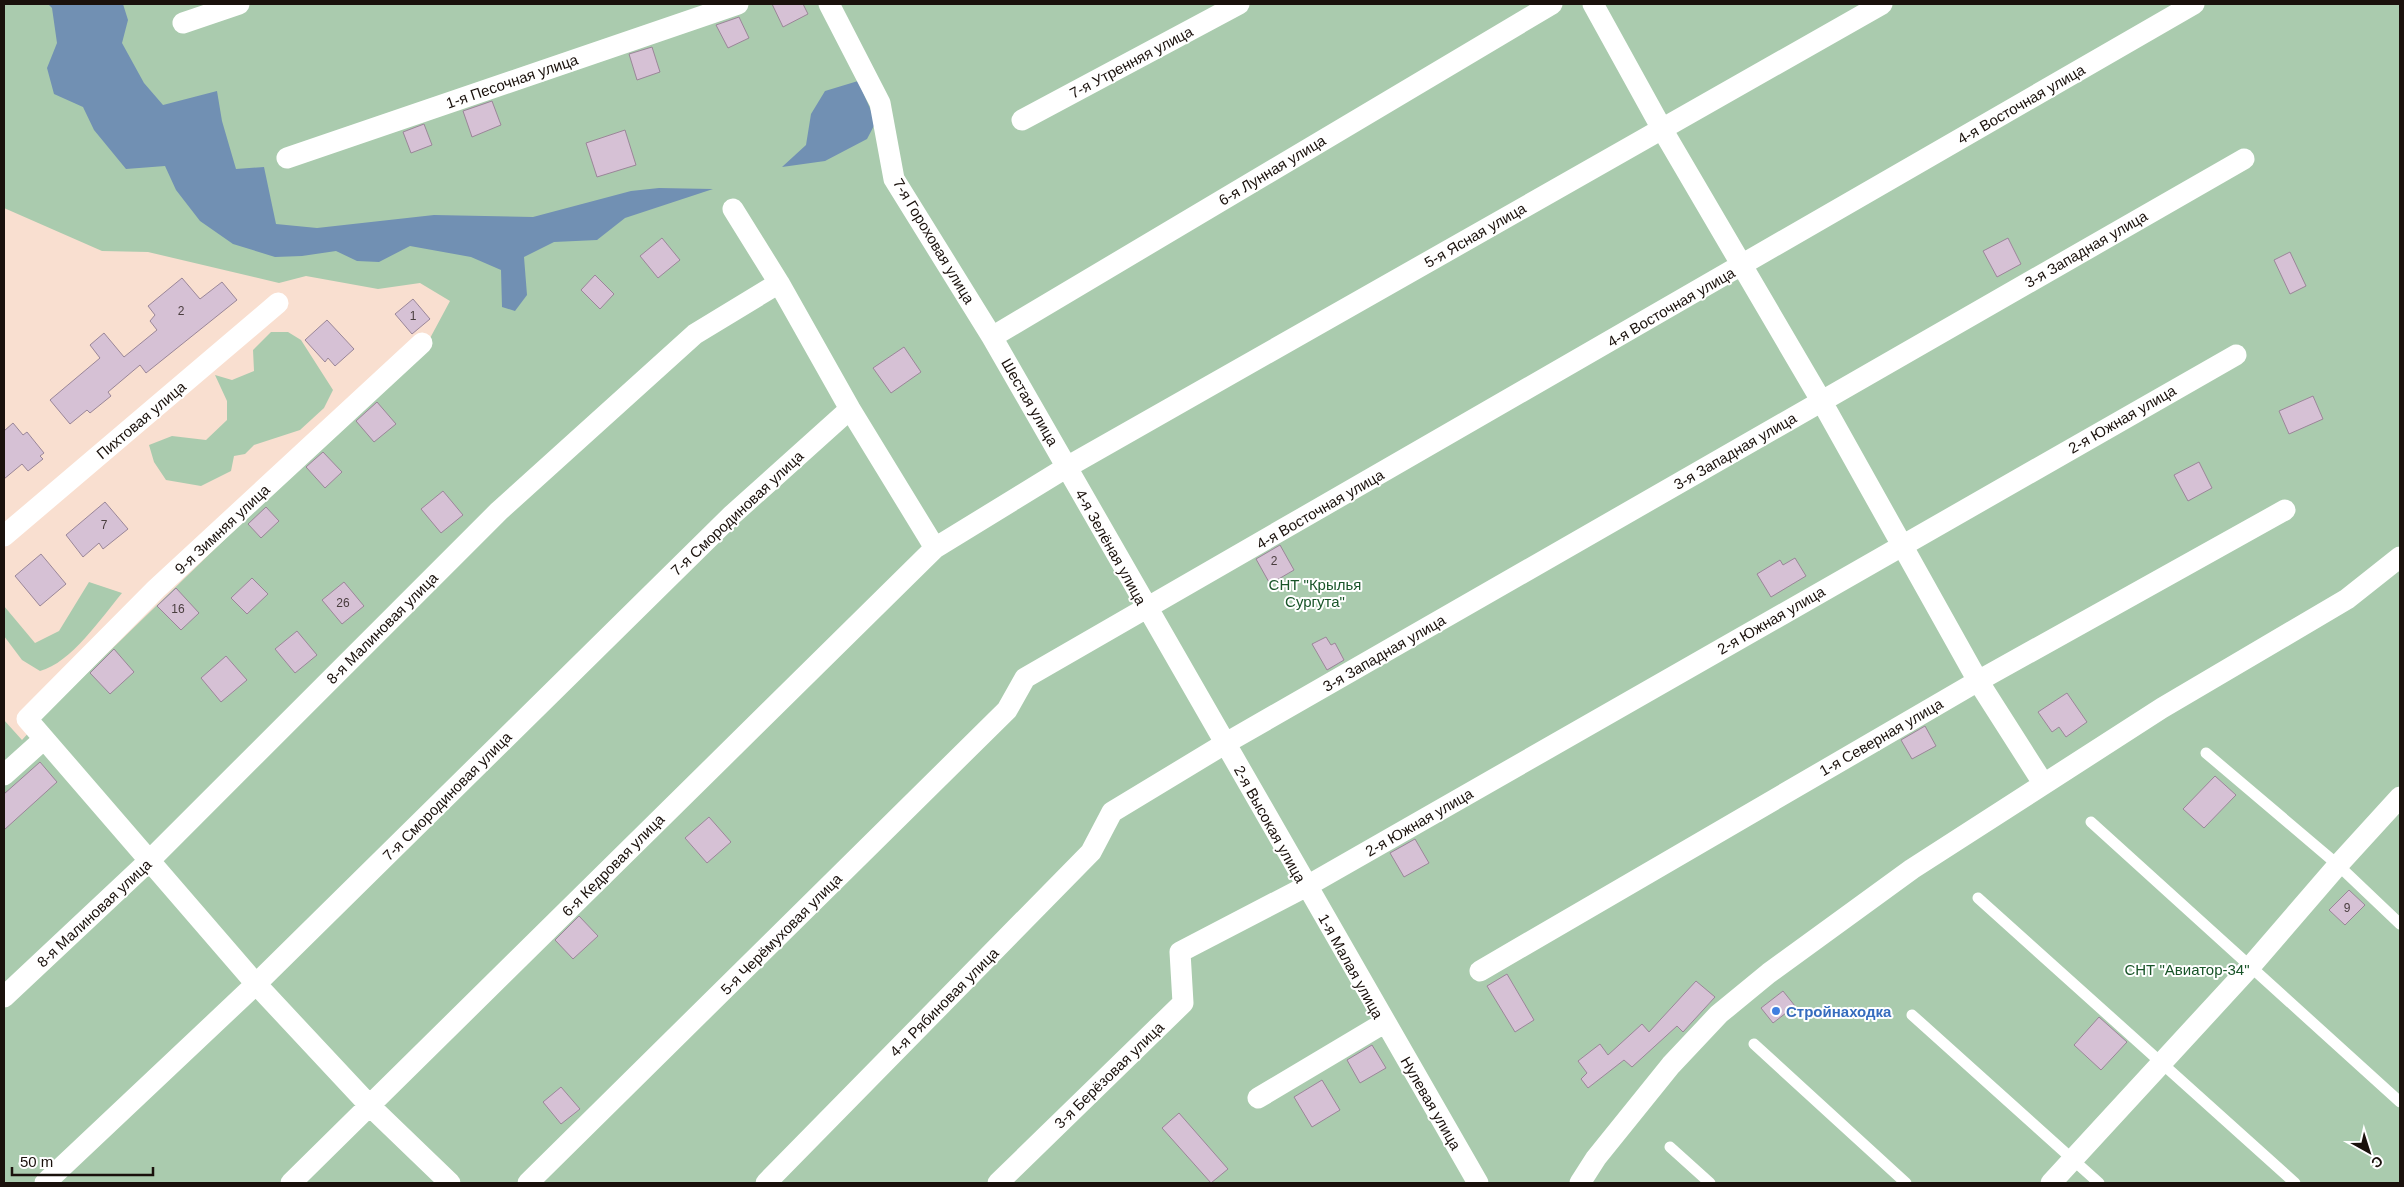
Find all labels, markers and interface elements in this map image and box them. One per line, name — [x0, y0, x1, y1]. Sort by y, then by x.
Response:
street label: 7-я Утренняя улица — [1067, 22, 1196, 102]
street label: 1-я Песочная улица — [444, 50, 581, 112]
street label: 4-я Восточная улица — [1954, 60, 2088, 147]
street label: 6-я Лунная улица — [1216, 131, 1329, 209]
street label: 7-я Гороховая улица — [890, 175, 978, 307]
street label: 5-я Ясная улица — [1421, 199, 1529, 271]
street label: 3-я Западная улица — [2022, 207, 2151, 291]
street label: 4-я Восточная улица — [1604, 263, 1738, 350]
house number: 2 — [178, 304, 185, 318]
house number: 1 — [410, 309, 417, 323]
street label: Шестая улица — [998, 355, 1062, 449]
street label: Пихтовая улица — [93, 377, 190, 462]
street label: 2-я Южная улица — [2065, 381, 2179, 457]
street label: 3-я Западная улица — [1671, 409, 1800, 493]
street label: 7-я Смородиновая улица — [667, 447, 807, 579]
street label: 4-я Восточная улица — [1253, 465, 1387, 552]
street label: 9-я Зимняя улица — [171, 480, 273, 577]
street label: 4-я Зелёная улица — [1072, 486, 1150, 608]
house number: 7 — [101, 518, 108, 532]
house number: 2 — [1271, 554, 1278, 568]
street label: 8-я Малиновая улица — [323, 568, 442, 687]
park label: CНТ "Крылья Сургута" — [1269, 576, 1361, 610]
street label: 2-я Южная улица — [1714, 582, 1828, 658]
house number: 26 — [336, 596, 350, 610]
house number: 16 — [171, 602, 185, 616]
street label: 3-я Западная улица — [1320, 611, 1449, 695]
street label: 1-я Северная улица — [1816, 694, 1946, 779]
street label: 7-я Смородиновая улица — [379, 728, 515, 864]
street label: 2-я Высокая улица — [1231, 763, 1310, 886]
street label: 2-я Южная улица — [1362, 784, 1476, 860]
street label: 6-я Кедровая улица — [558, 810, 668, 920]
street label: 8-я Малиновая улица — [33, 855, 155, 970]
street label: 5-я Черёмуховая улица — [717, 870, 845, 998]
house number: 9 — [2344, 901, 2351, 915]
street label: 1-я Малая улица — [1315, 911, 1387, 1022]
street label: 4-я Рябиновая улица — [886, 944, 1002, 1060]
park label: СНТ "Авиатор-34" — [2124, 961, 2250, 978]
place label: Стройнаходка — [1786, 1003, 1892, 1020]
marker: Стройнаходка — [1770, 1005, 1782, 1017]
street label: 3-я Берёзовая улица — [1051, 1018, 1168, 1132]
street label: Нулевая улица — [1397, 1053, 1465, 1153]
north arrow — [2344, 1127, 2394, 1177]
scale bar — [12, 1144, 154, 1176]
text: 50 m — [20, 1153, 53, 1170]
text: С — [2368, 1153, 2386, 1172]

